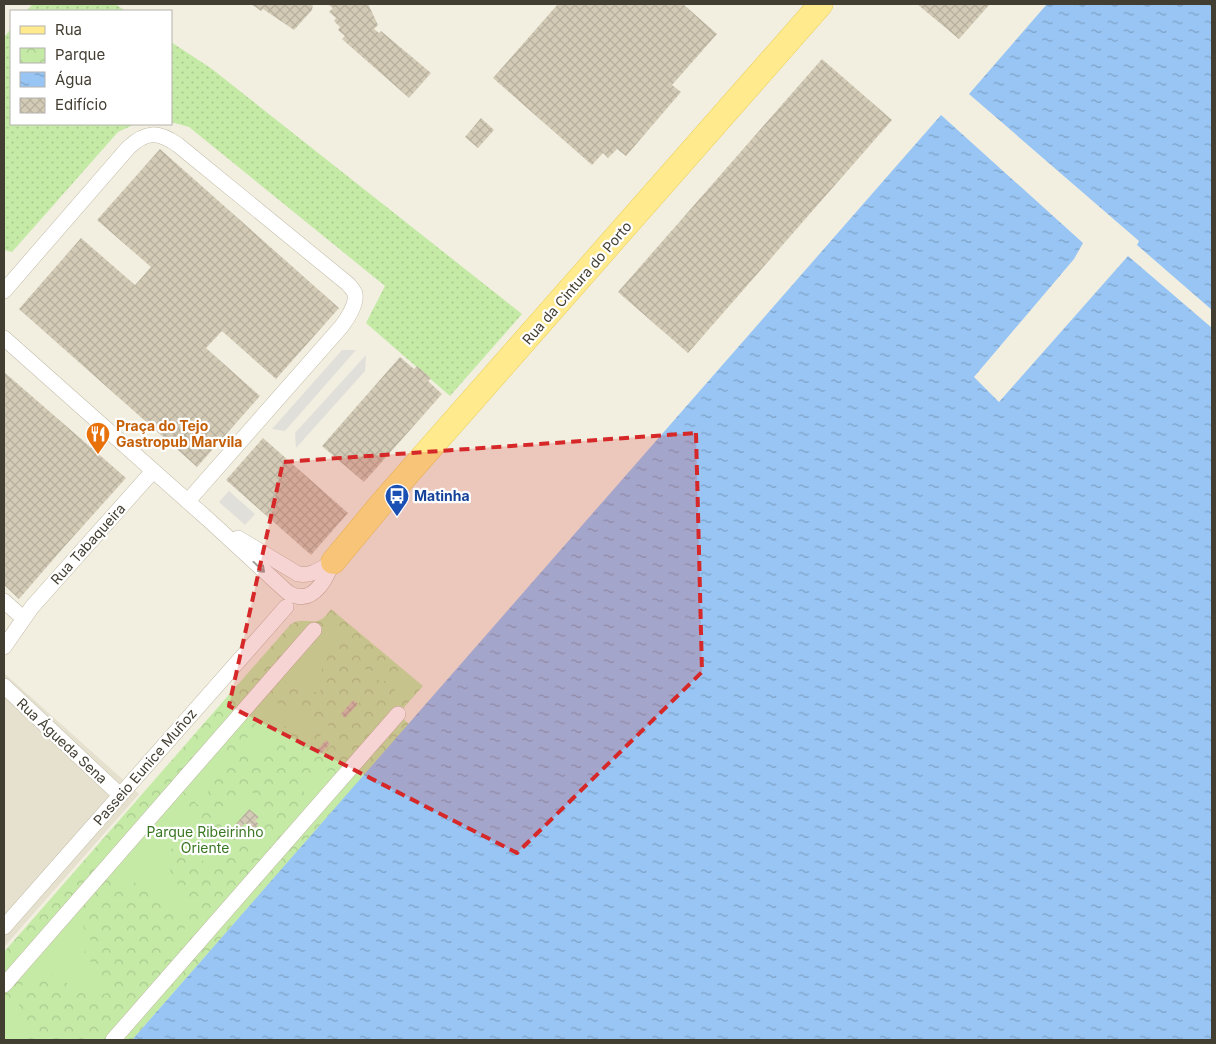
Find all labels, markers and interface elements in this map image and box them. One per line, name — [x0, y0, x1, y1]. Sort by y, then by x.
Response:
legend — [10, 10, 172, 125]
text: Rua — [55, 20, 82, 39]
text: Parque — [55, 45, 105, 64]
text: Água — [55, 70, 92, 89]
text: Edifício — [55, 95, 107, 114]
street label: Rua da Cintura do Porto — [518, 218, 635, 348]
place label: Praça do Tejo Gastropub Marvila — [116, 417, 242, 450]
restaurant icon: Praça do Tejo Gastropub Marvila — [85, 421, 111, 455]
bus stop icon: Matinha — [384, 483, 410, 517]
place label: Matinha — [414, 487, 470, 504]
street label: Rua Tabaqueira — [47, 500, 128, 588]
one-way arrow — [253, 561, 266, 573]
street label: Rua Águeda Sena — [14, 694, 111, 787]
street label: Passeio Eunice Muñoz — [89, 705, 200, 828]
park label: Parque Ribeirinho Oriente — [146, 823, 264, 856]

